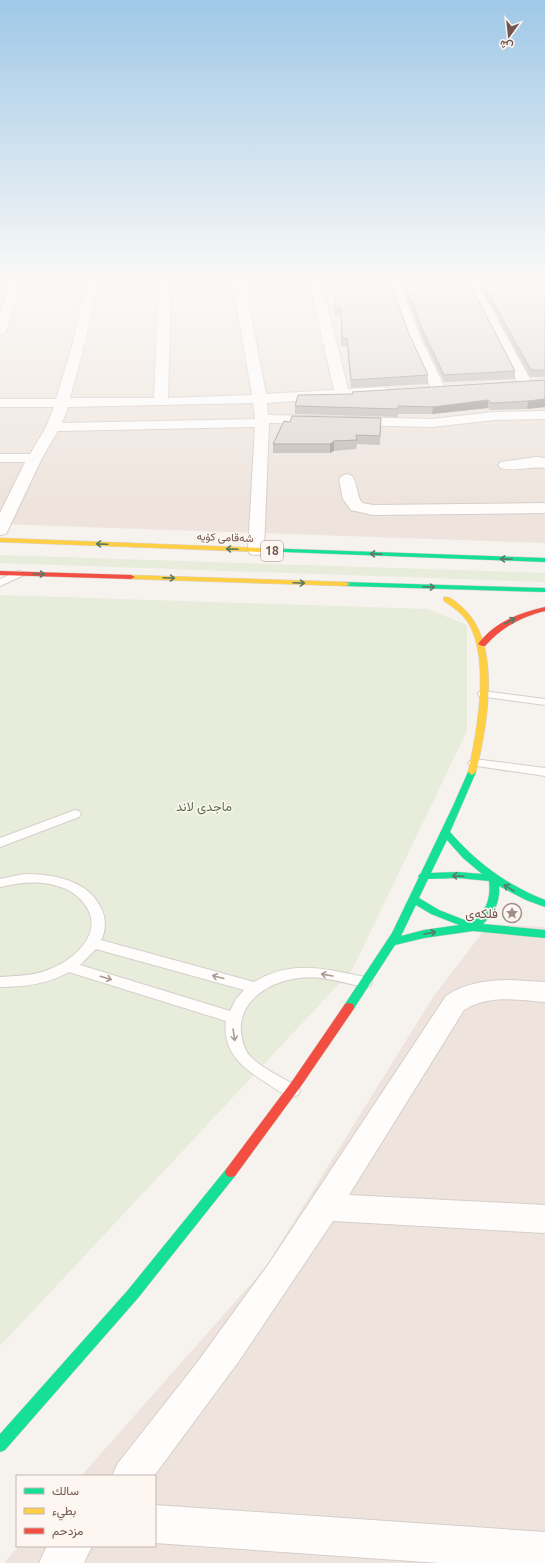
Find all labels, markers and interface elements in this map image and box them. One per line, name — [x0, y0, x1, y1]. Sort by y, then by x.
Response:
north arrow — [489, 16, 529, 56]
text: ش — [498, 37, 515, 53]
street label: شەقامی کۆیە — [196, 530, 254, 545]
one-way arrow — [96, 540, 109, 548]
road number: 18 — [261, 541, 283, 561]
one-way arrow — [226, 546, 239, 553]
one-way arrow — [370, 551, 383, 558]
one-way arrow — [500, 555, 513, 563]
one-way arrow — [32, 571, 45, 578]
one-way arrow — [162, 575, 175, 582]
one-way arrow — [292, 579, 305, 586]
one-way arrow — [422, 583, 435, 590]
one-way arrow — [504, 616, 516, 624]
park label: ماجدی لاند — [176, 799, 232, 815]
one-way arrow — [452, 872, 465, 879]
one-way arrow — [503, 883, 515, 891]
place icon: فلکەی — [501, 902, 523, 924]
place label: فلکەی — [465, 906, 498, 922]
one-way arrow — [423, 928, 436, 936]
one-way arrow — [321, 971, 334, 979]
one-way arrow — [212, 973, 225, 981]
one-way arrow — [100, 975, 113, 982]
one-way arrow — [230, 1028, 238, 1041]
legend — [16, 1475, 156, 1547]
text: سالك — [52, 1484, 79, 1497]
text: بطيء — [52, 1504, 76, 1521]
text: مزدحم — [52, 1524, 83, 1539]

